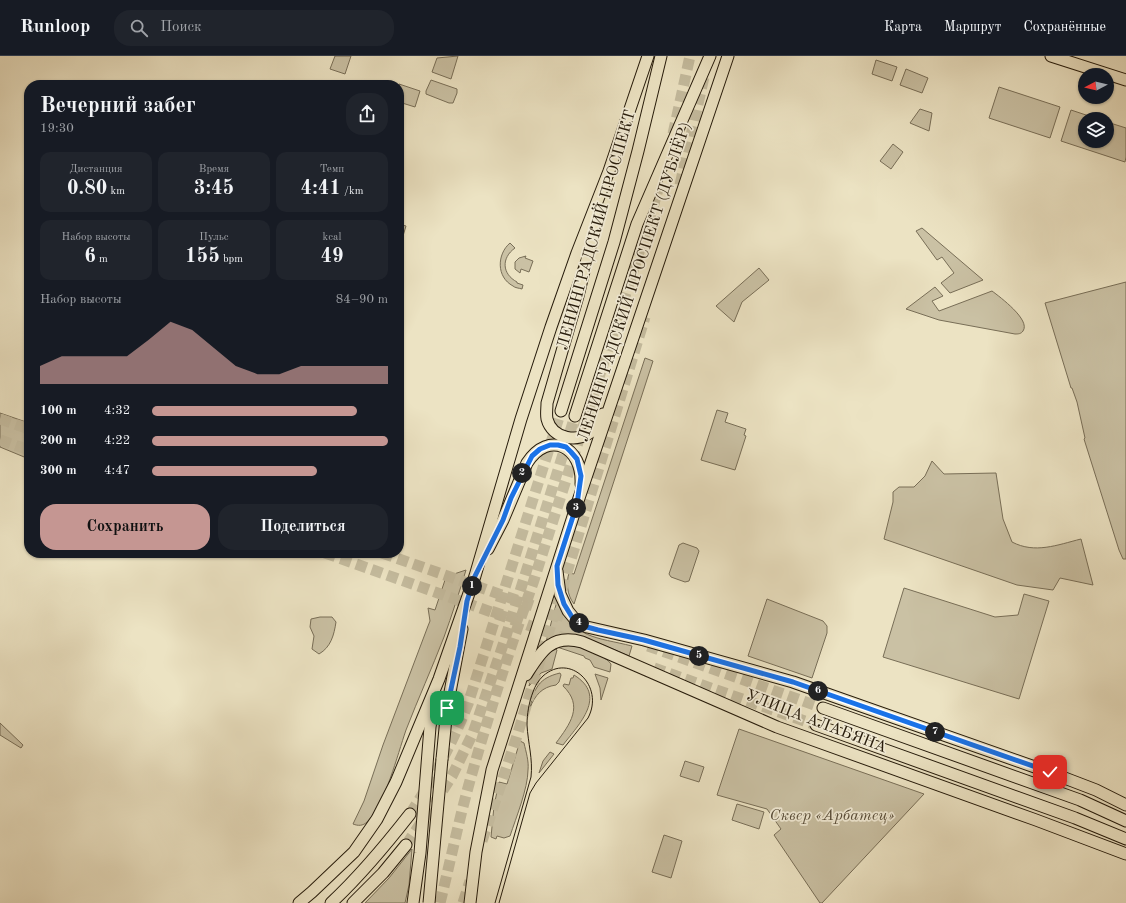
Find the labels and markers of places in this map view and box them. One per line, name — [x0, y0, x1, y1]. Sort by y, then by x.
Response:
pin: 2 — [512, 463, 532, 483]
pin: 3 — [566, 498, 586, 518]
pin: 1 — [462, 576, 482, 596]
pin: 4 — [569, 613, 589, 633]
pin: 5 — [689, 646, 709, 666]
pin: 6 — [808, 681, 828, 701]
pin — [430, 691, 464, 725]
pin: 7 — [925, 722, 945, 742]
pin — [1033, 755, 1067, 789]

